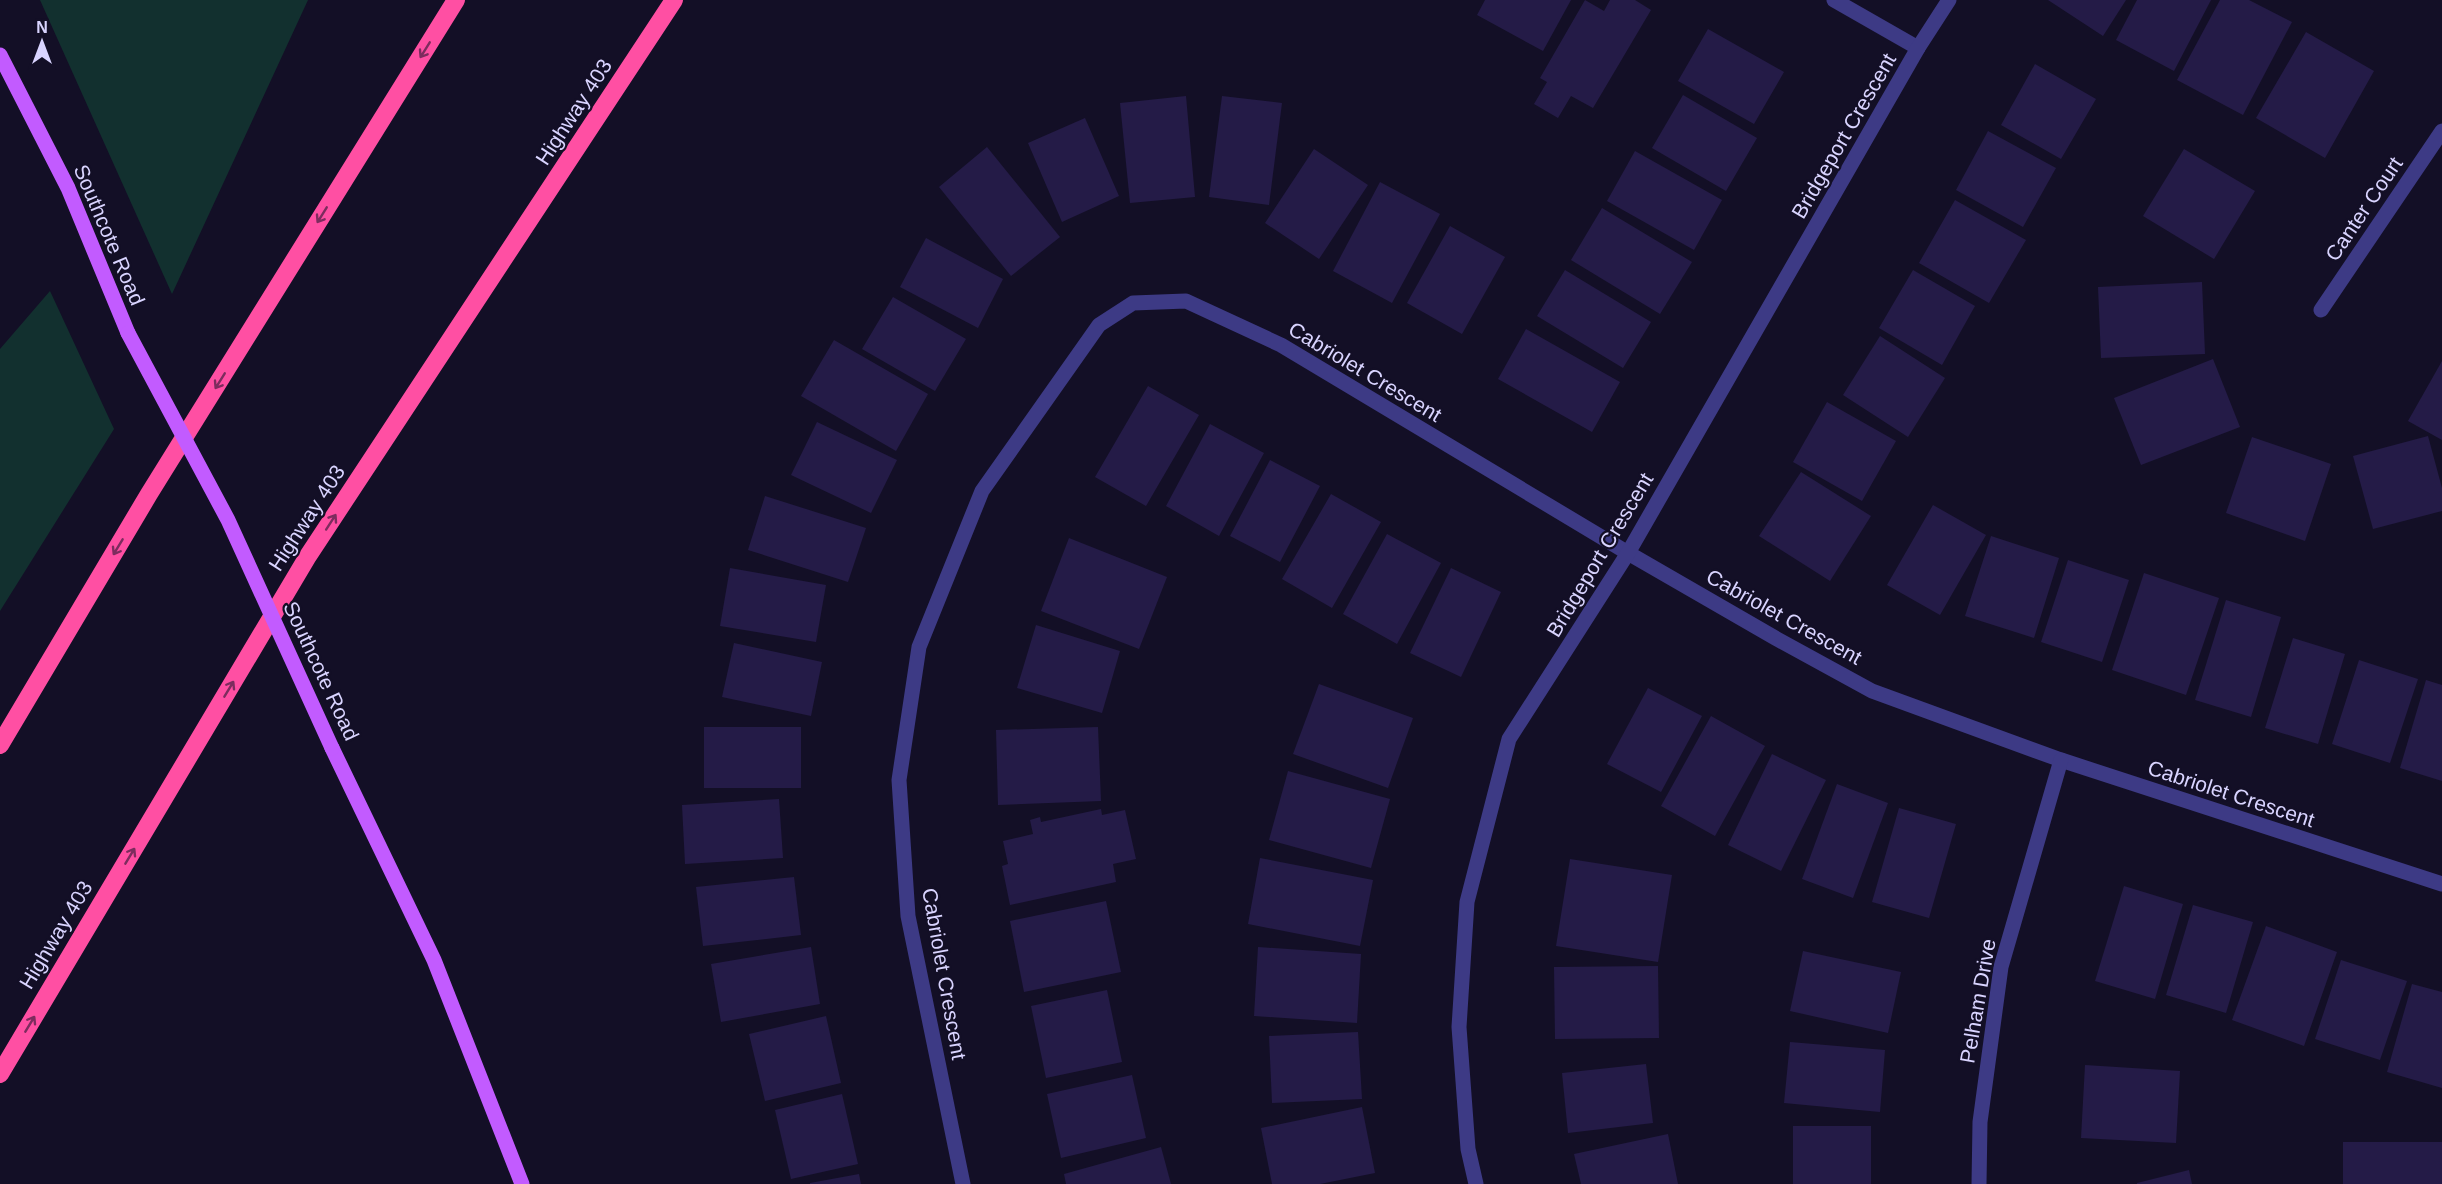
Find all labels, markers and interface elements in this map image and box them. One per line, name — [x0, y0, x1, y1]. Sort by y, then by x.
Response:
north arrow — [12, 12, 72, 72]
text: N — [36, 19, 48, 36]
one-way arrow — [419, 41, 431, 58]
street label: Bridgeport Crescent — [1787, 49, 1900, 222]
street label: Highway 403 — [531, 55, 616, 169]
street label: Canter Court — [2320, 152, 2407, 265]
street label: Southcote Road — [69, 161, 149, 309]
one-way arrow — [316, 206, 328, 223]
street label: Cabriolet Crescent — [1285, 317, 1446, 426]
one-way arrow — [213, 372, 225, 389]
street label: Highway 403 — [264, 461, 349, 575]
street label: Bridgeport Crescent — [1542, 469, 1658, 641]
one-way arrow — [325, 514, 337, 531]
one-way arrow — [111, 538, 123, 555]
street label: Cabriolet Crescent — [1703, 564, 1866, 669]
street label: Southcote Road — [279, 598, 364, 744]
one-way arrow — [224, 681, 236, 698]
street label: Cabriolet Crescent — [2145, 756, 2318, 831]
one-way arrow — [124, 848, 136, 865]
street label: Highway 403 — [14, 877, 97, 993]
street label: Cabriolet Crescent — [918, 886, 971, 1062]
street label: Pelham Drive — [1955, 937, 2000, 1065]
one-way arrow — [24, 1016, 36, 1033]

